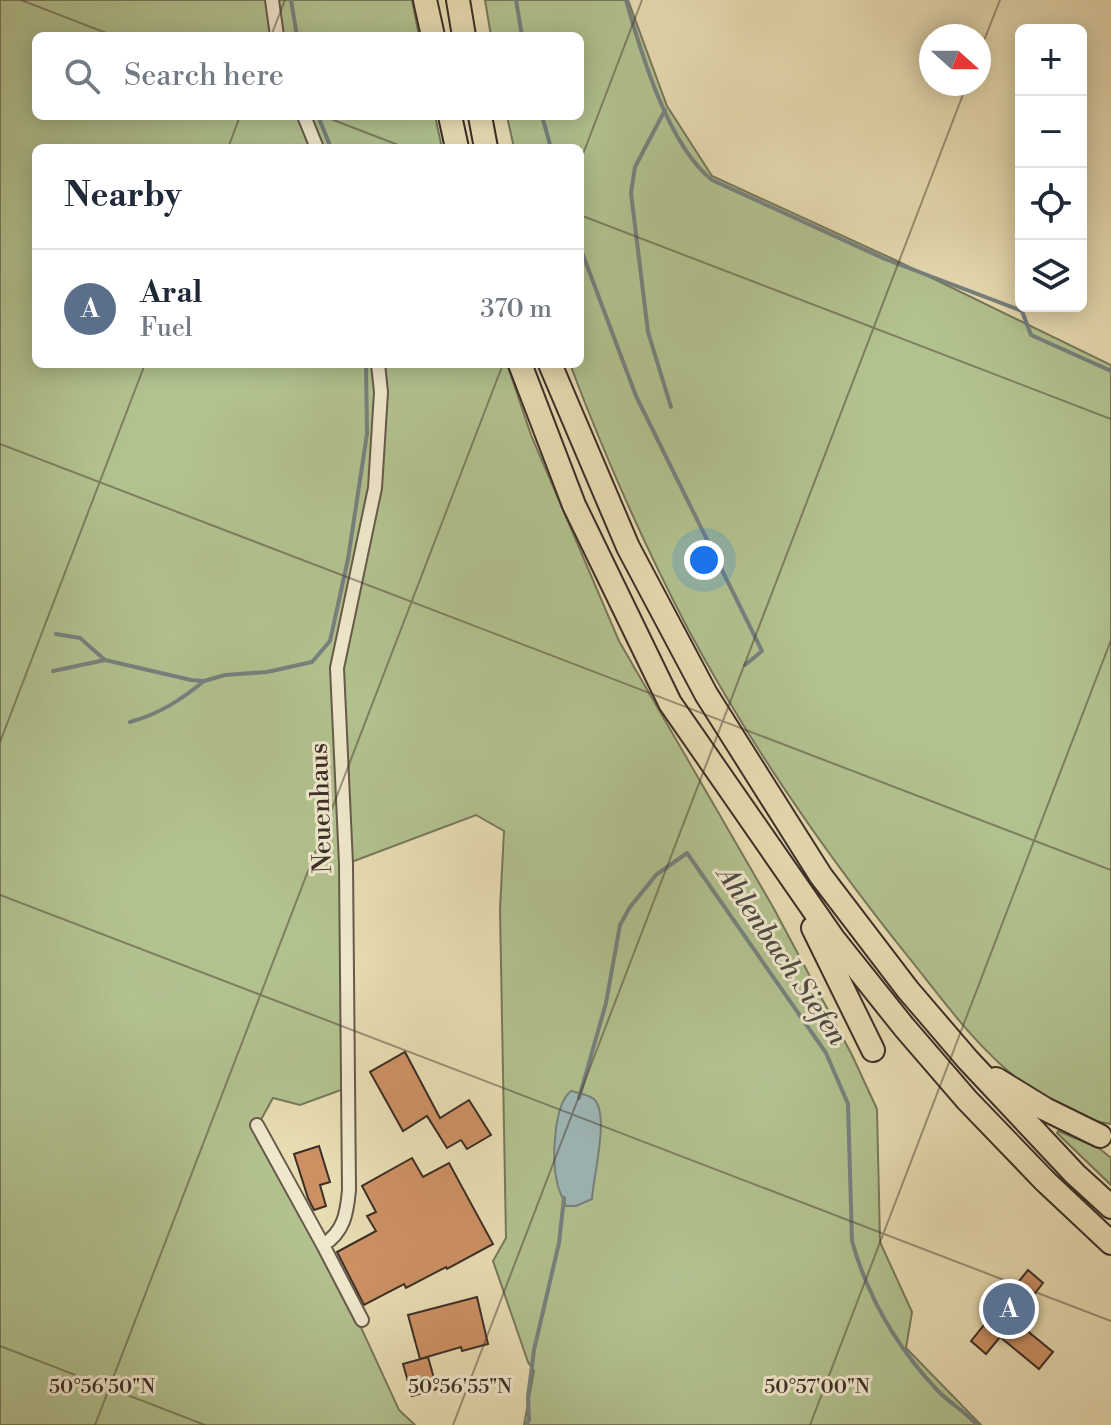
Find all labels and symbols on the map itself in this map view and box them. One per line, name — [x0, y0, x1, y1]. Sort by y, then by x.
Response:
north arrow — [919, 24, 991, 96]
your location — [684, 540, 724, 580]
street label: Neuenhaus — [303, 742, 339, 874]
water label: Ahlenbach Siefen — [707, 857, 855, 1053]
pin: A — [983, 1279, 1035, 1339]
text: 50°56'50"N — [49, 1375, 155, 1400]
text: 50°56'55"N — [408, 1375, 512, 1400]
text: 50°57'00"N — [764, 1375, 870, 1400]

